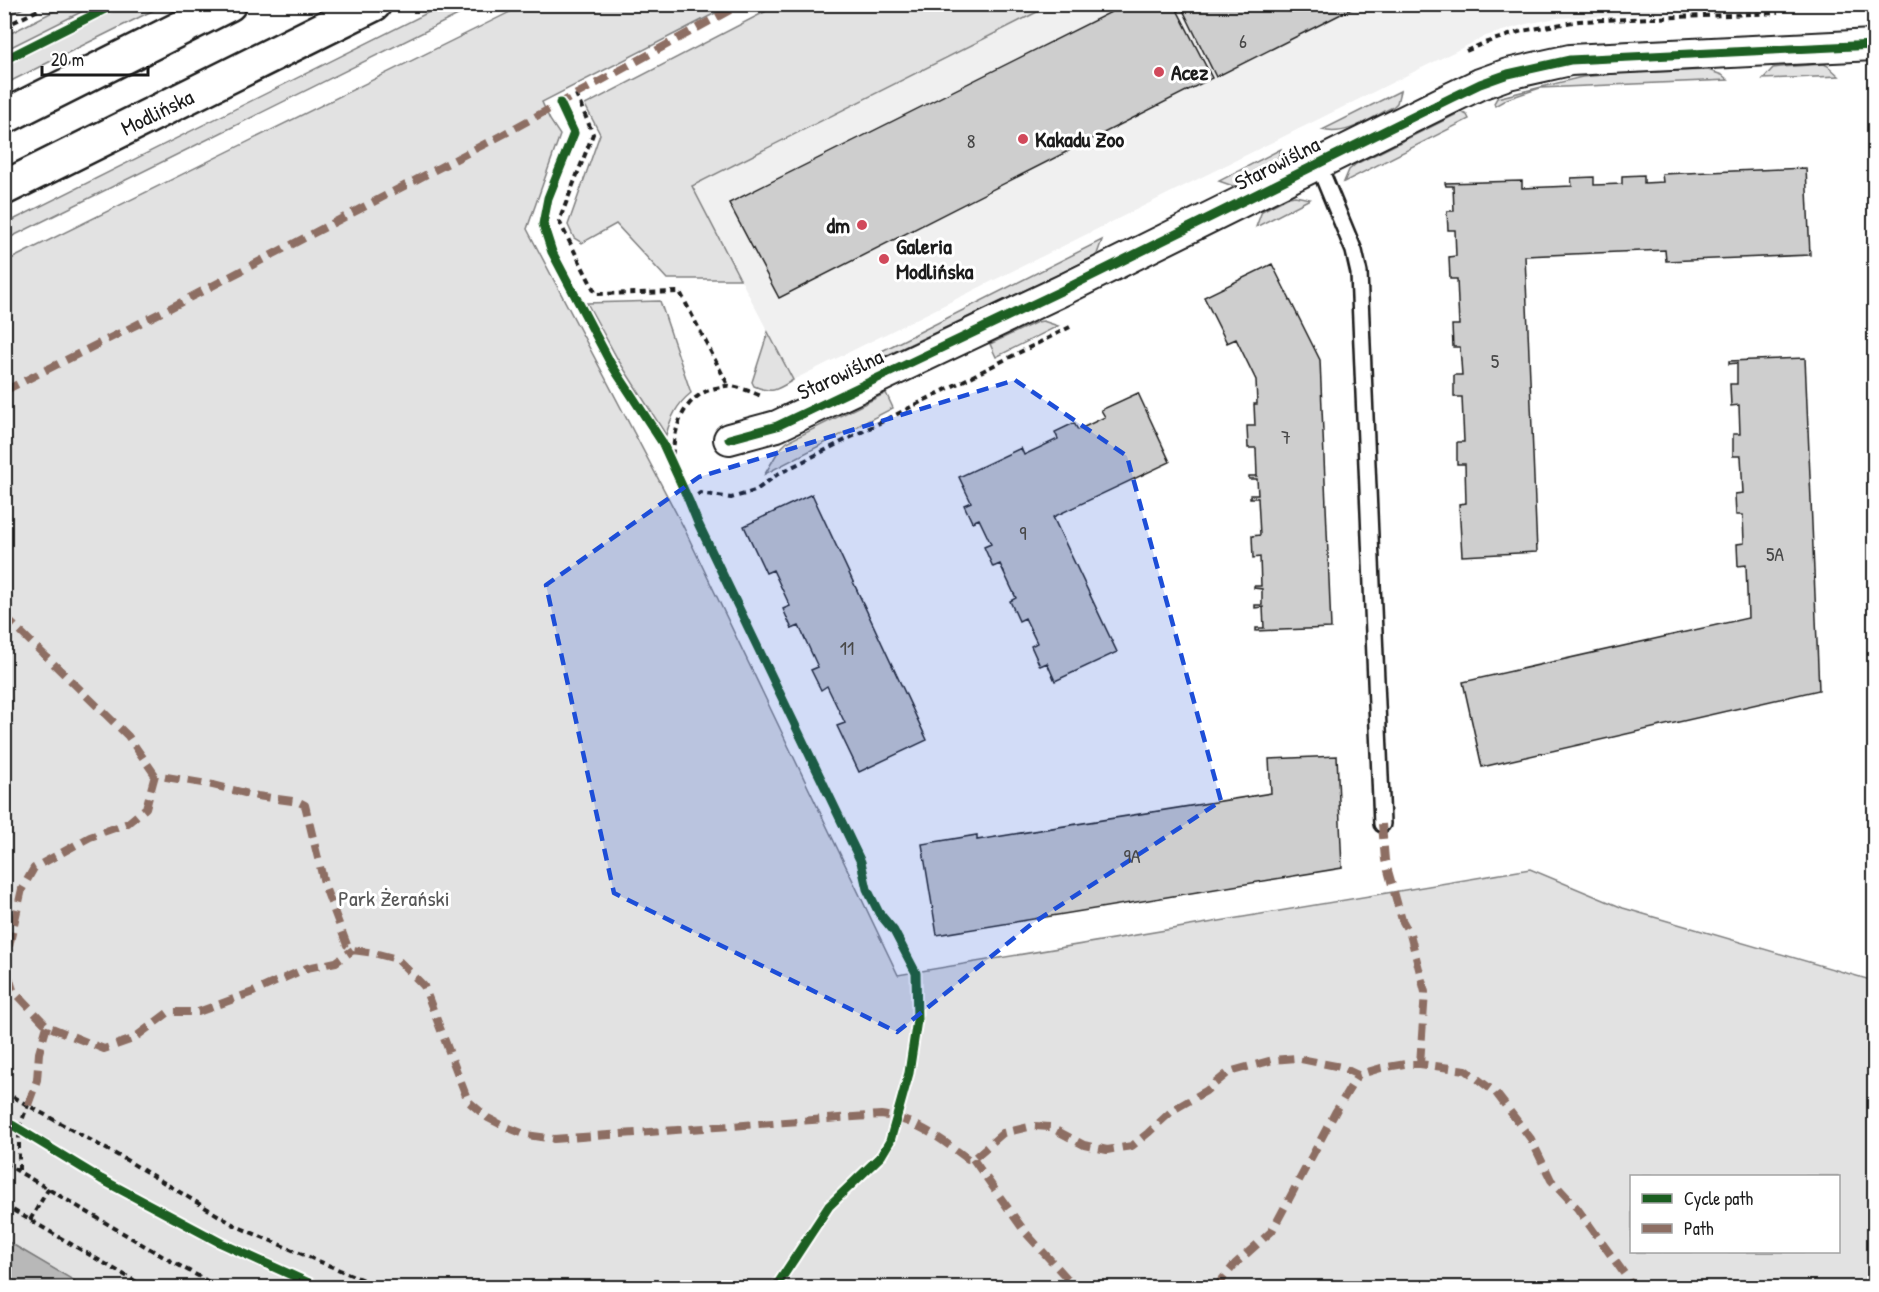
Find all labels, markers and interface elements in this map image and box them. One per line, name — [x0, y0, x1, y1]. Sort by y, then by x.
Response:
house number: 6 — [1239, 27, 1247, 54]
scale bar — [42, 39, 148, 77]
text: 20 m — [51, 47, 84, 72]
place label: Acez — [1171, 57, 1209, 87]
marker: Acez — [1152, 65, 1166, 79]
street label: Modlińska — [116, 81, 199, 142]
place label: Kakadu Zoo — [1035, 124, 1124, 154]
house number: 8 — [967, 127, 975, 154]
street label: Starowiślna — [1229, 129, 1325, 197]
marker: Kakadu Zoo — [1016, 132, 1030, 146]
place label: dm — [826, 210, 850, 240]
marker: dm — [855, 218, 869, 232]
place label: Galeria Modlińska — [896, 231, 974, 286]
marker: Galeria Modlińska — [877, 252, 891, 266]
street label: Starowiślna — [792, 341, 888, 407]
house number: 5 — [1491, 347, 1500, 374]
house number: 7 — [1281, 423, 1291, 450]
house number: 9 — [1019, 519, 1027, 546]
house number: 5A — [1766, 540, 1784, 567]
house number: 11 — [840, 634, 854, 661]
house number: 9A — [1123, 842, 1141, 869]
park label: Park Żerański — [338, 883, 450, 913]
legend — [1630, 1175, 1840, 1253]
text: Cycle path — [1684, 1186, 1754, 1211]
text: Path — [1684, 1216, 1714, 1241]

